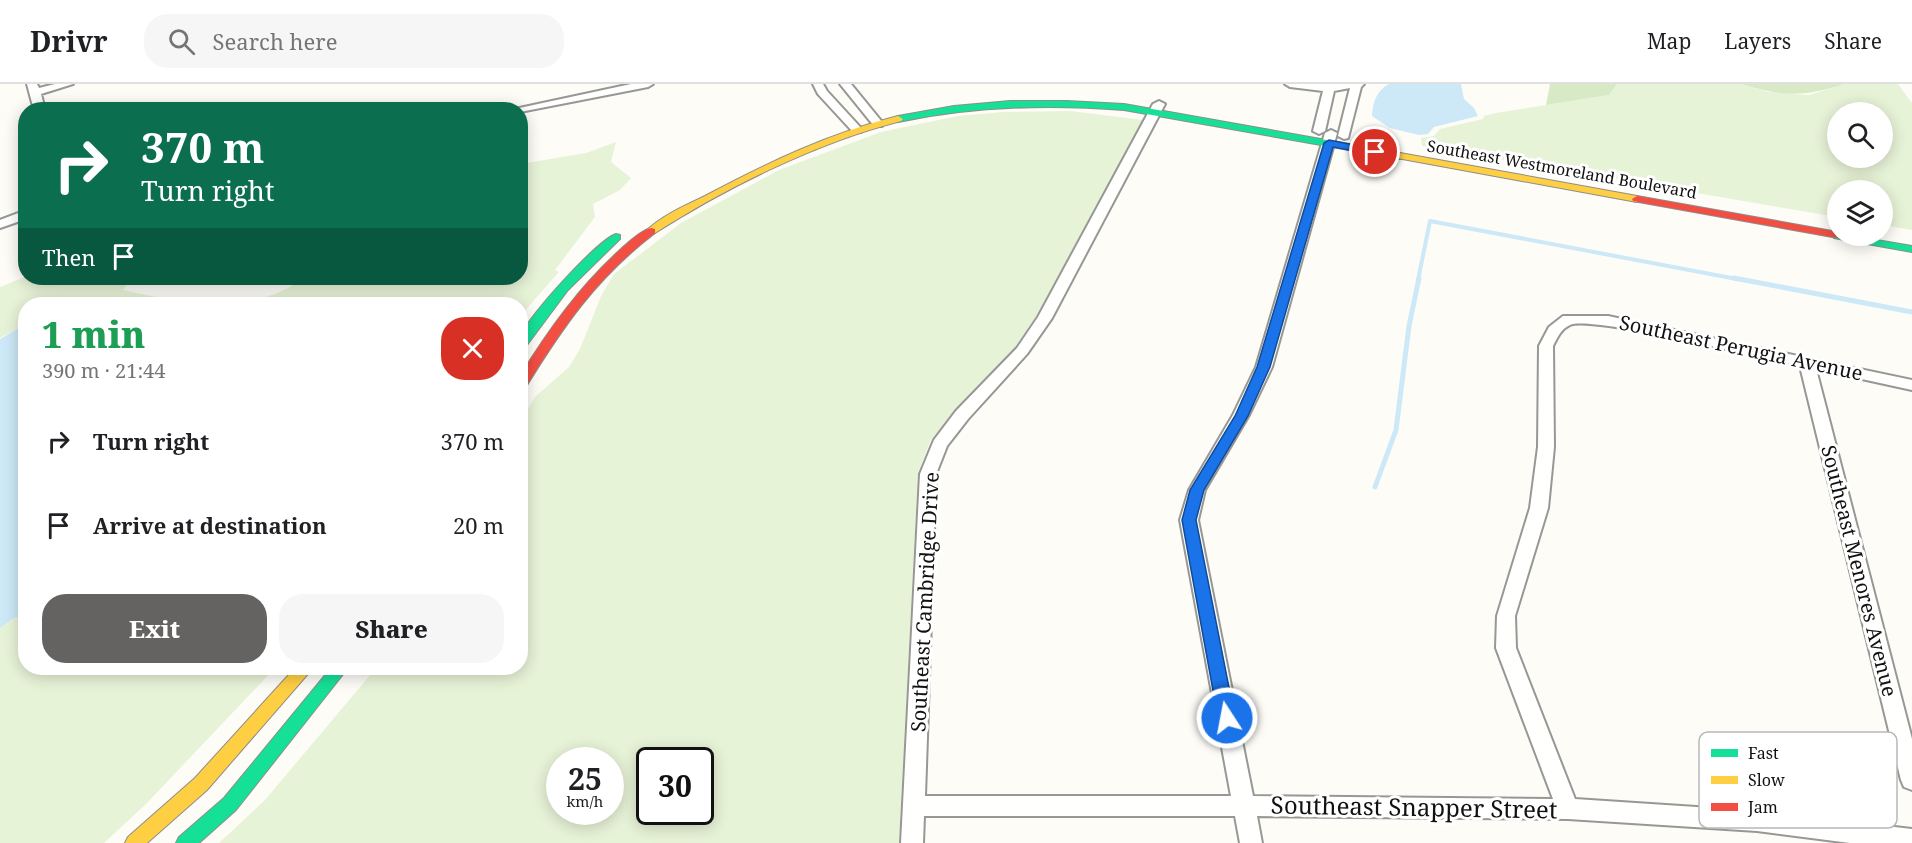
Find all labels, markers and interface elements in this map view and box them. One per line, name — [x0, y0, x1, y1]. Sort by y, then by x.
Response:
search box — [144, 14, 564, 68]
text: Drivr — [30, 22, 108, 60]
icon: search — [165, 25, 198, 58]
text: Search here — [213, 26, 337, 56]
text: Map — [1647, 27, 1691, 55]
text: Layers — [1724, 27, 1791, 55]
text: Share — [1824, 27, 1882, 55]
map controls — [1827, 102, 1893, 246]
button: search — [1827, 102, 1893, 168]
text: 370 m — [141, 118, 265, 175]
icon: right — [42, 126, 120, 204]
pin — [1349, 126, 1400, 177]
street label: Southeast Westmoreland Boulevard — [1425, 134, 1699, 204]
icon: arrive — [1358, 135, 1391, 168]
text: Turn right — [141, 172, 274, 209]
button: layers — [1827, 180, 1893, 246]
icon: arrive — [107, 240, 140, 273]
text: Then — [42, 242, 95, 272]
street label: Southeast Perugia Avenue — [1617, 309, 1865, 387]
text: 1 min — [42, 310, 145, 359]
button: close — [441, 317, 504, 380]
text: 390 m · 21:44 — [42, 357, 165, 384]
icon: right — [42, 425, 75, 458]
text: Turn right — [93, 426, 209, 456]
text: 370 m — [441, 426, 504, 456]
street label: Southeast Menores Avenue — [1815, 443, 1904, 699]
street label: Southeast Cambridge Drive — [904, 471, 945, 733]
icon: arrive — [42, 509, 75, 542]
text: Arrive at destination — [93, 510, 327, 540]
text: 20 m — [453, 510, 504, 540]
button: Exit — [42, 594, 267, 663]
button: Share — [279, 594, 504, 663]
position arrow — [1195, 686, 1259, 750]
legend — [1699, 732, 1897, 828]
text: Fast — [1748, 742, 1779, 764]
speed limit sign: 30 — [636, 747, 714, 825]
text: 25 — [568, 758, 602, 799]
text: Slow — [1748, 769, 1785, 791]
street label: Southeast Snapper Street — [1270, 788, 1558, 825]
text: km/h — [567, 791, 603, 811]
text: Jam — [1747, 796, 1778, 818]

